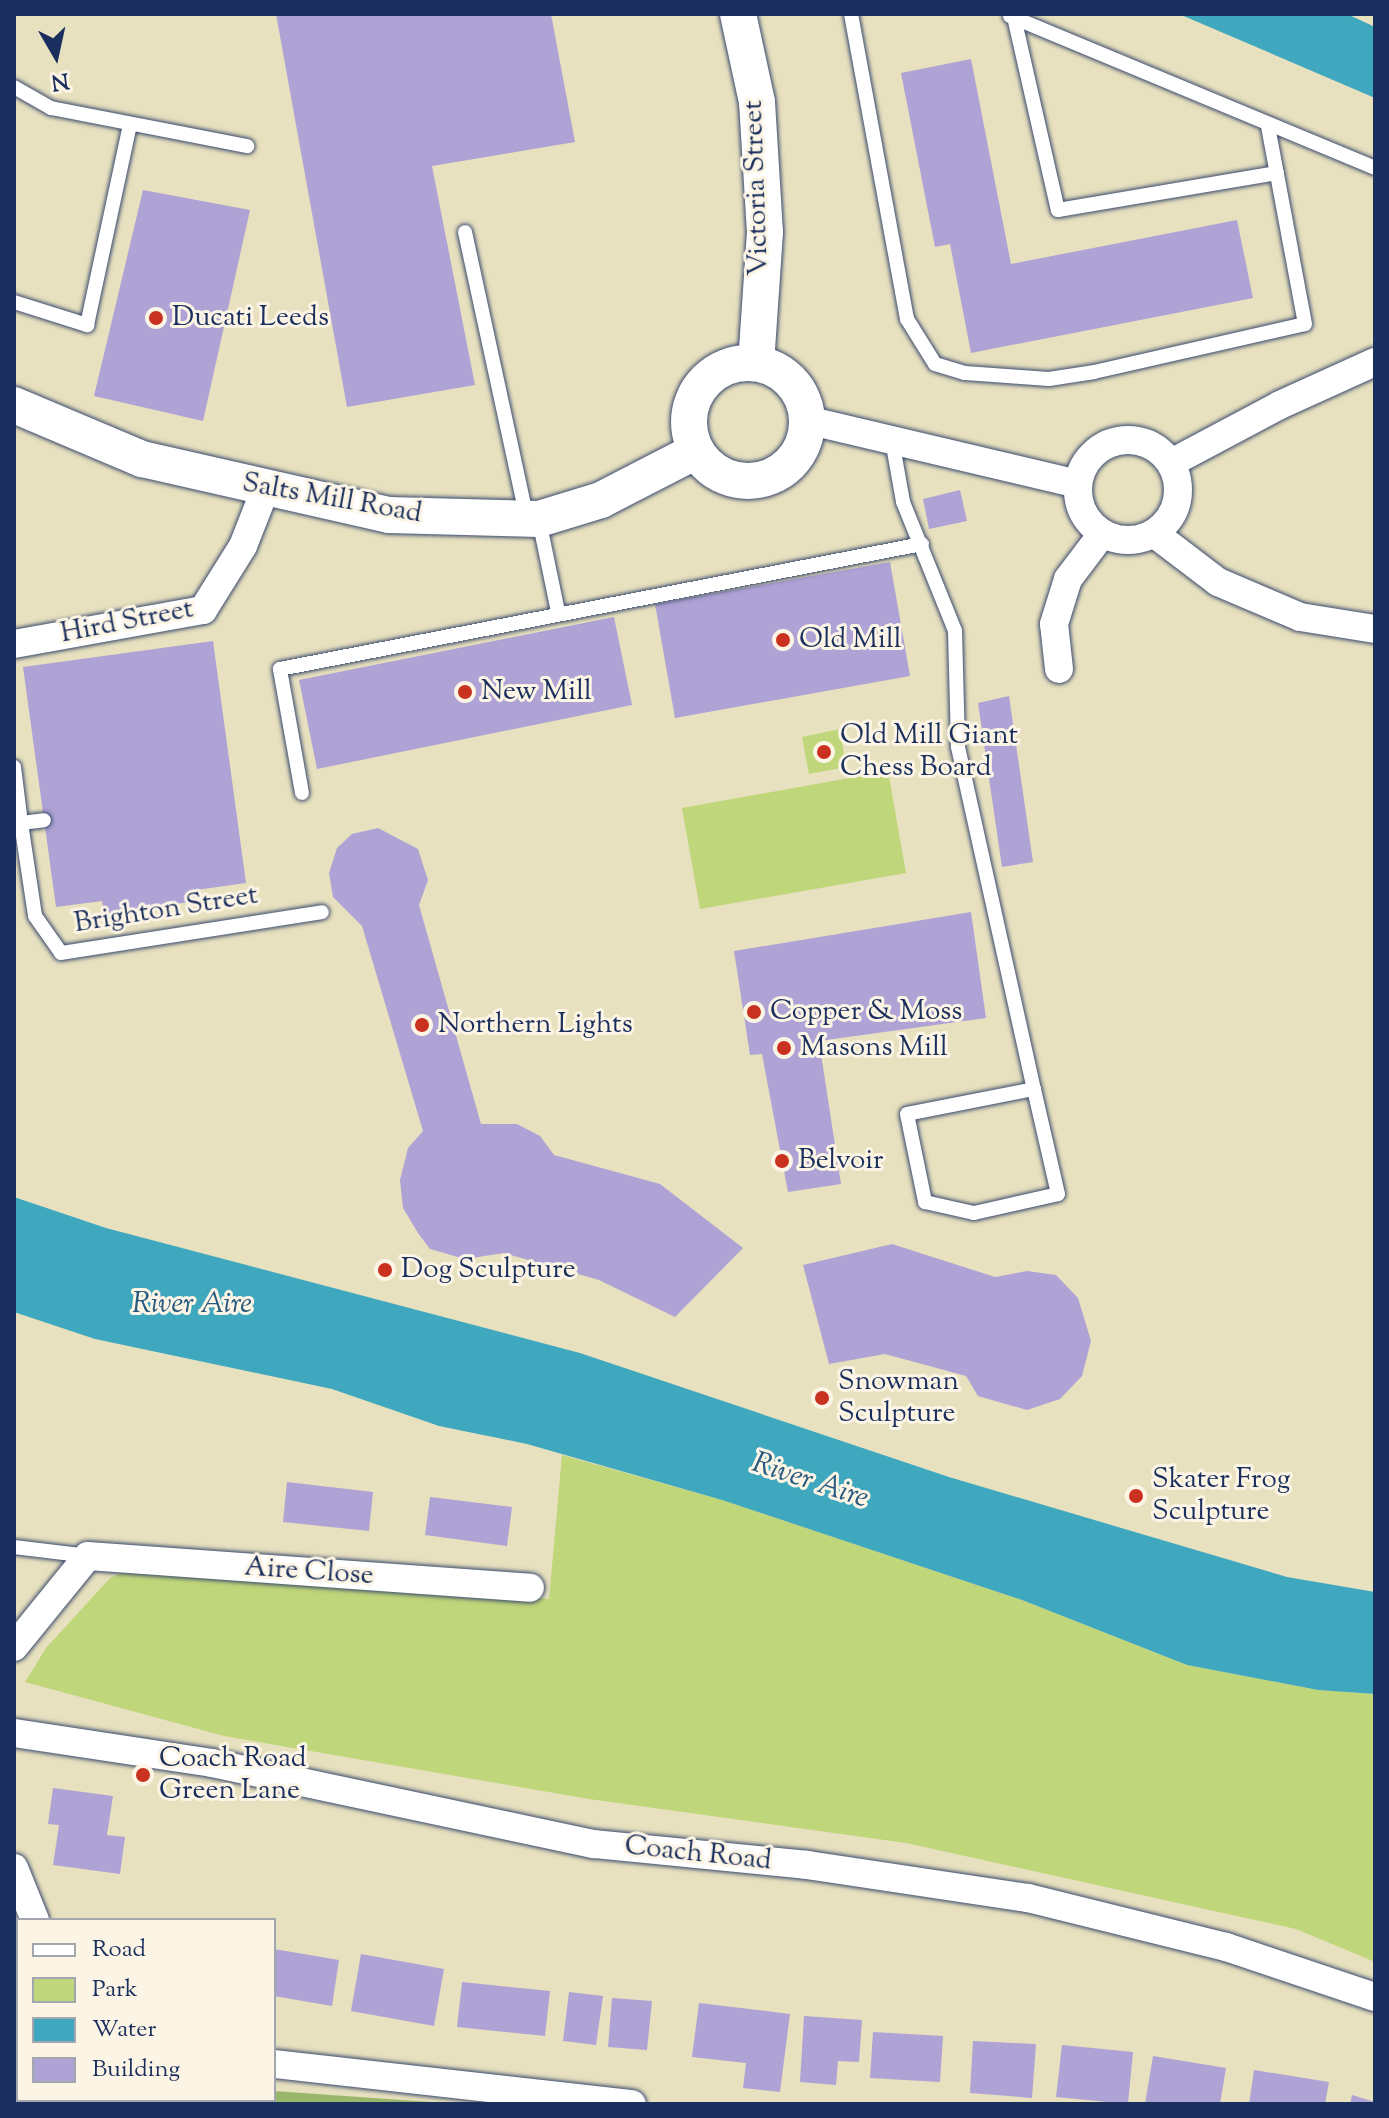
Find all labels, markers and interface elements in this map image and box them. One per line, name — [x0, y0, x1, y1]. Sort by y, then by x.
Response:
north arrow — [16, 16, 96, 96]
text: N — [49, 63, 71, 97]
street label: Victoria Street — [737, 100, 777, 276]
place label: Ducati Leeds — [172, 301, 329, 335]
marker: Ducati Leeds — [147, 309, 165, 327]
street label: Salts Mill Road — [240, 467, 424, 531]
street label: Hird Street — [58, 593, 196, 651]
place label: Old Mill — [799, 623, 902, 657]
marker: Old Mill — [774, 631, 792, 649]
place label: New Mill — [481, 675, 592, 709]
marker: New Mill — [456, 683, 474, 701]
place label: Old Mill Giant Chess Board — [840, 719, 1018, 785]
marker: Old Mill Giant Chess Board — [815, 743, 833, 761]
street label: Brighton Street — [72, 879, 260, 941]
place label: Copper & Moss — [770, 995, 962, 1029]
marker: Copper & Moss — [745, 1003, 763, 1021]
place label: Northern Lights — [438, 1008, 633, 1042]
marker: Northern Lights — [413, 1016, 431, 1034]
place label: Masons Mill — [800, 1031, 948, 1065]
marker: Masons Mill — [775, 1039, 793, 1057]
place label: Belvoir — [798, 1144, 884, 1178]
marker: Belvoir — [773, 1152, 791, 1170]
place label: Dog Sculpture — [401, 1253, 576, 1287]
marker: Dog Sculpture — [376, 1261, 394, 1279]
water label: River Aire — [132, 1287, 252, 1323]
place label: Snowman Sculpture — [838, 1365, 959, 1431]
marker: Snowman Sculpture — [813, 1389, 831, 1407]
water label: River Aire — [747, 1446, 873, 1518]
place label: Skater Frog Sculpture — [1152, 1463, 1290, 1529]
marker: Skater Frog Sculpture — [1127, 1487, 1145, 1505]
street label: Aire Close — [243, 1551, 375, 1593]
place label: Coach Road Green Lane — [159, 1742, 306, 1808]
marker: Coach Road Green Lane — [134, 1766, 152, 1784]
street label: Coach Road — [623, 1830, 773, 1878]
legend — [16, 1918, 276, 2102]
text: Road — [92, 1933, 146, 1967]
text: Park — [92, 1973, 138, 2007]
text: Water — [92, 2013, 156, 2047]
text: Building — [92, 2053, 180, 2087]

